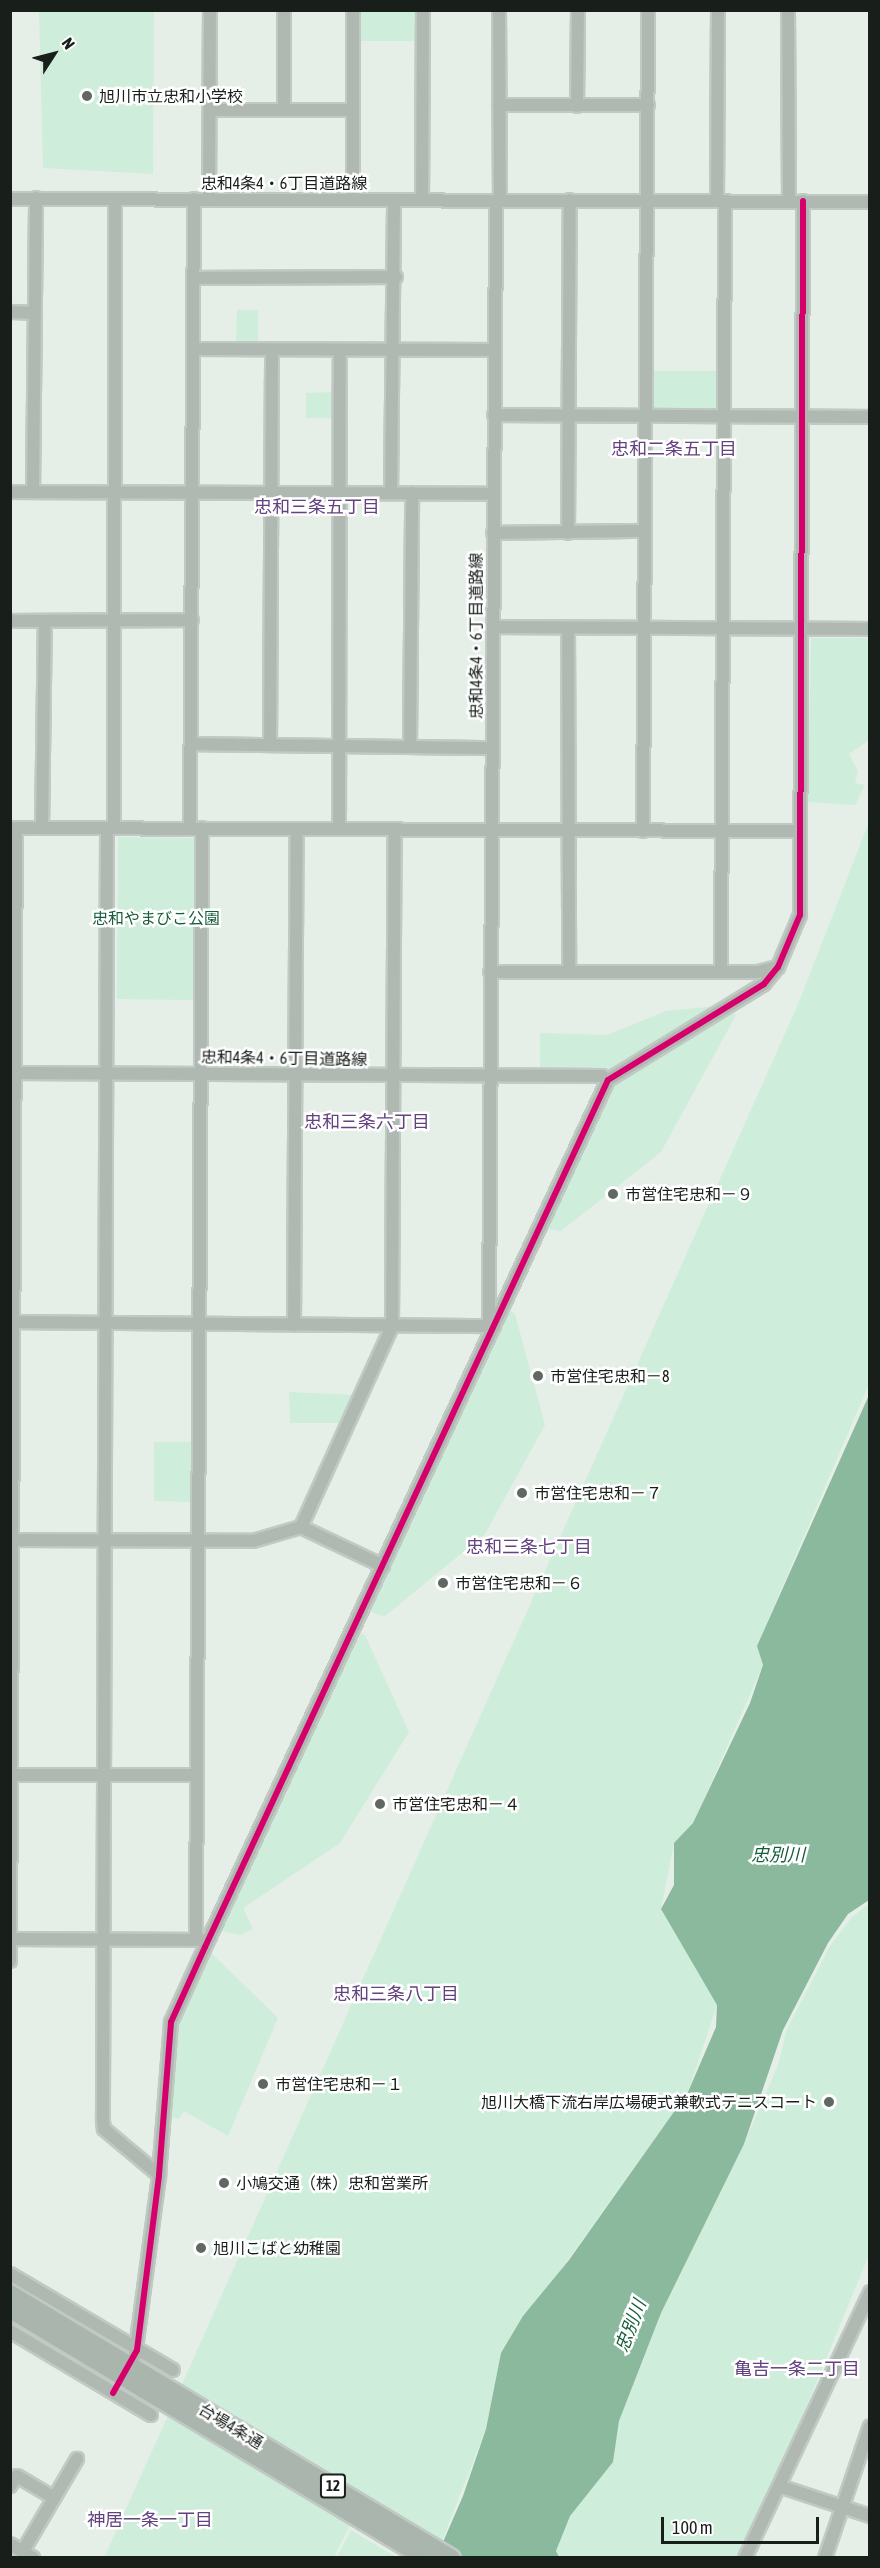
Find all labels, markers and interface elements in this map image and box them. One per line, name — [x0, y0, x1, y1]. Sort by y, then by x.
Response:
north arrow — [24, 24, 84, 84]
text: N — [58, 34, 79, 53]
place label: 旭川市立忠和小学校 — [99, 86, 243, 106]
marker: 旭川市立忠和小学校 — [80, 89, 94, 103]
street label: 忠和4条4・6丁目道路線 — [201, 173, 367, 193]
district label: 忠和二条五丁目 — [611, 438, 737, 460]
district label: 忠和三条五丁目 — [254, 496, 380, 518]
street label: 忠和4条4・6丁目道路線 — [466, 553, 486, 719]
park label: 忠和やまびこ公園 — [92, 908, 220, 928]
street label: 忠和4条4・6丁目道路線 — [201, 1047, 367, 1069]
district label: 忠和三条六丁目 — [304, 1111, 430, 1133]
place label: 市営住宅忠和－９ — [625, 1184, 753, 1204]
marker: 市営住宅忠和－９ — [606, 1187, 620, 1201]
place label: 市営住宅忠和－8 — [550, 1366, 670, 1386]
marker: 市営住宅忠和－8 — [531, 1369, 545, 1383]
place label: 市営住宅忠和－７ — [534, 1483, 662, 1503]
marker: 市営住宅忠和－７ — [515, 1486, 529, 1500]
district label: 忠和三条七丁目 — [466, 1536, 592, 1558]
place label: 市営住宅忠和－６ — [455, 1573, 583, 1593]
marker: 市営住宅忠和－６ — [436, 1576, 450, 1590]
place label: 市営住宅忠和－４ — [392, 1794, 520, 1814]
marker: 市営住宅忠和－４ — [373, 1797, 387, 1811]
water label: 忠別川 — [751, 1844, 805, 1866]
district label: 忠和三条八丁目 — [333, 1983, 459, 2005]
place label: 市営住宅忠和－１ — [275, 2074, 403, 2094]
marker: 市営住宅忠和－１ — [256, 2077, 270, 2091]
place label: 旭川大橋下流右岸広場硬式兼軟式テニスコート — [481, 2092, 817, 2112]
marker: 旭川大橋下流右岸広場硬式兼軟式テニスコート — [822, 2095, 836, 2109]
place label: 小鳩交通（株）忠和営業所 — [236, 2173, 428, 2193]
marker: 小鳩交通（株）忠和営業所 — [217, 2176, 231, 2190]
place label: 旭川こばと幼稚園 — [213, 2238, 341, 2258]
marker: 旭川こばと幼稚園 — [194, 2241, 208, 2255]
water label: 忠別川 — [611, 2297, 651, 2355]
district label: 亀吉一条二丁目 — [734, 2358, 860, 2380]
street label: 台場4条通 — [195, 2399, 267, 2453]
road number: 12 — [320, 2474, 346, 2498]
scale bar — [664, 2505, 822, 2543]
district label: 神居一条一丁目 — [87, 2509, 213, 2531]
text: 100 m — [672, 2517, 713, 2538]

